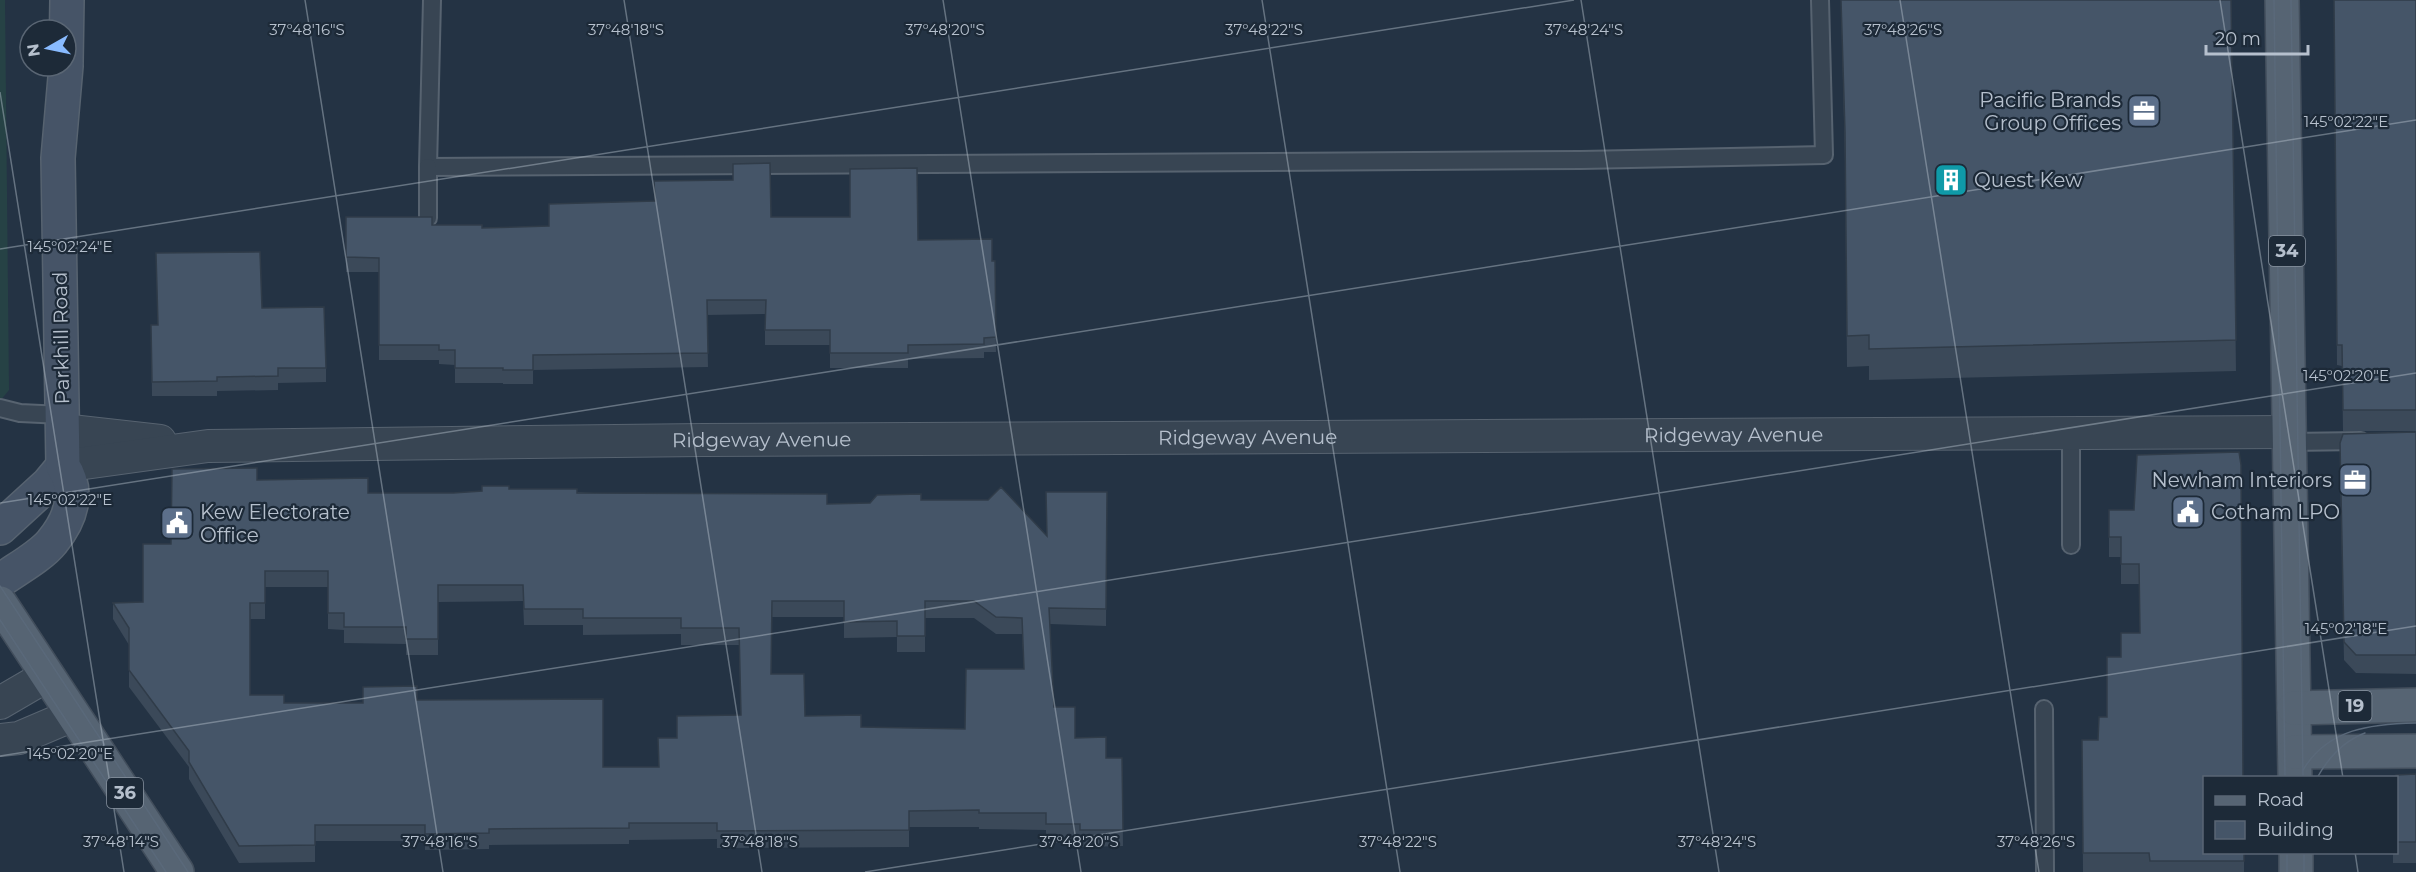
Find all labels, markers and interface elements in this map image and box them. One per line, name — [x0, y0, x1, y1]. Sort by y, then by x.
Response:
north arrow — [18, 18, 78, 78]
scale bar — [2206, 18, 2308, 56]
text: 37°48'16"S — [269, 20, 345, 39]
text: 37°48'18"S — [588, 20, 664, 39]
text: 37°48'20"S — [905, 20, 985, 39]
text: 37°48'22"S — [1225, 20, 1303, 39]
text: 37°48'24"S — [1545, 20, 1623, 39]
text: 37°48'26"S — [1864, 20, 1942, 39]
text: 20 m — [2215, 28, 2261, 50]
text: N — [23, 42, 44, 58]
place label: Pacific Brands Group Offices — [1979, 88, 2121, 135]
office icon: Pacific Brands Group Offices — [2126, 93, 2162, 129]
text: 145°02'22"E — [2304, 112, 2388, 131]
building icon: Quest Kew — [1933, 162, 1969, 198]
place label: Quest Kew — [1974, 168, 2083, 192]
road number: 34 — [2269, 236, 2305, 266]
text: 145°02'24"E — [27, 237, 113, 256]
street label: Parkhill Road — [48, 271, 74, 405]
text: 145°02'20"E — [2303, 366, 2389, 385]
street label: Ridgeway Avenue — [1644, 422, 1823, 447]
street label: Ridgeway Avenue — [1158, 425, 1337, 450]
street label: Ridgeway Avenue — [672, 427, 851, 452]
office icon: Newham Interiors — [2337, 462, 2373, 498]
place label: Newham Interiors — [2152, 468, 2332, 492]
text: 145°02'22"E — [28, 490, 112, 509]
public building icon: Cotham LPO — [2170, 494, 2206, 530]
place label: Kew Electorate Office — [200, 500, 350, 547]
place label: Cotham LPO — [2211, 500, 2340, 524]
public building icon: Kew Electorate Office — [159, 505, 195, 541]
text: 145°02'18"E — [2305, 619, 2387, 638]
road number: 19 — [2338, 691, 2372, 721]
text: 145°02'20"E — [27, 744, 113, 763]
legend — [2203, 776, 2398, 854]
road number: 36 — [107, 778, 143, 808]
text: Road — [2257, 789, 2304, 811]
text: Building — [2257, 819, 2334, 841]
text: 37°48'14"S — [83, 832, 159, 851]
text: 37°48'16"S — [402, 832, 478, 851]
text: 37°48'18"S — [722, 832, 798, 851]
text: 37°48'20"S — [1039, 832, 1119, 851]
text: 37°48'22"S — [1359, 832, 1437, 851]
text: 37°48'24"S — [1678, 832, 1756, 851]
text: 37°48'26"S — [1997, 832, 2075, 851]

